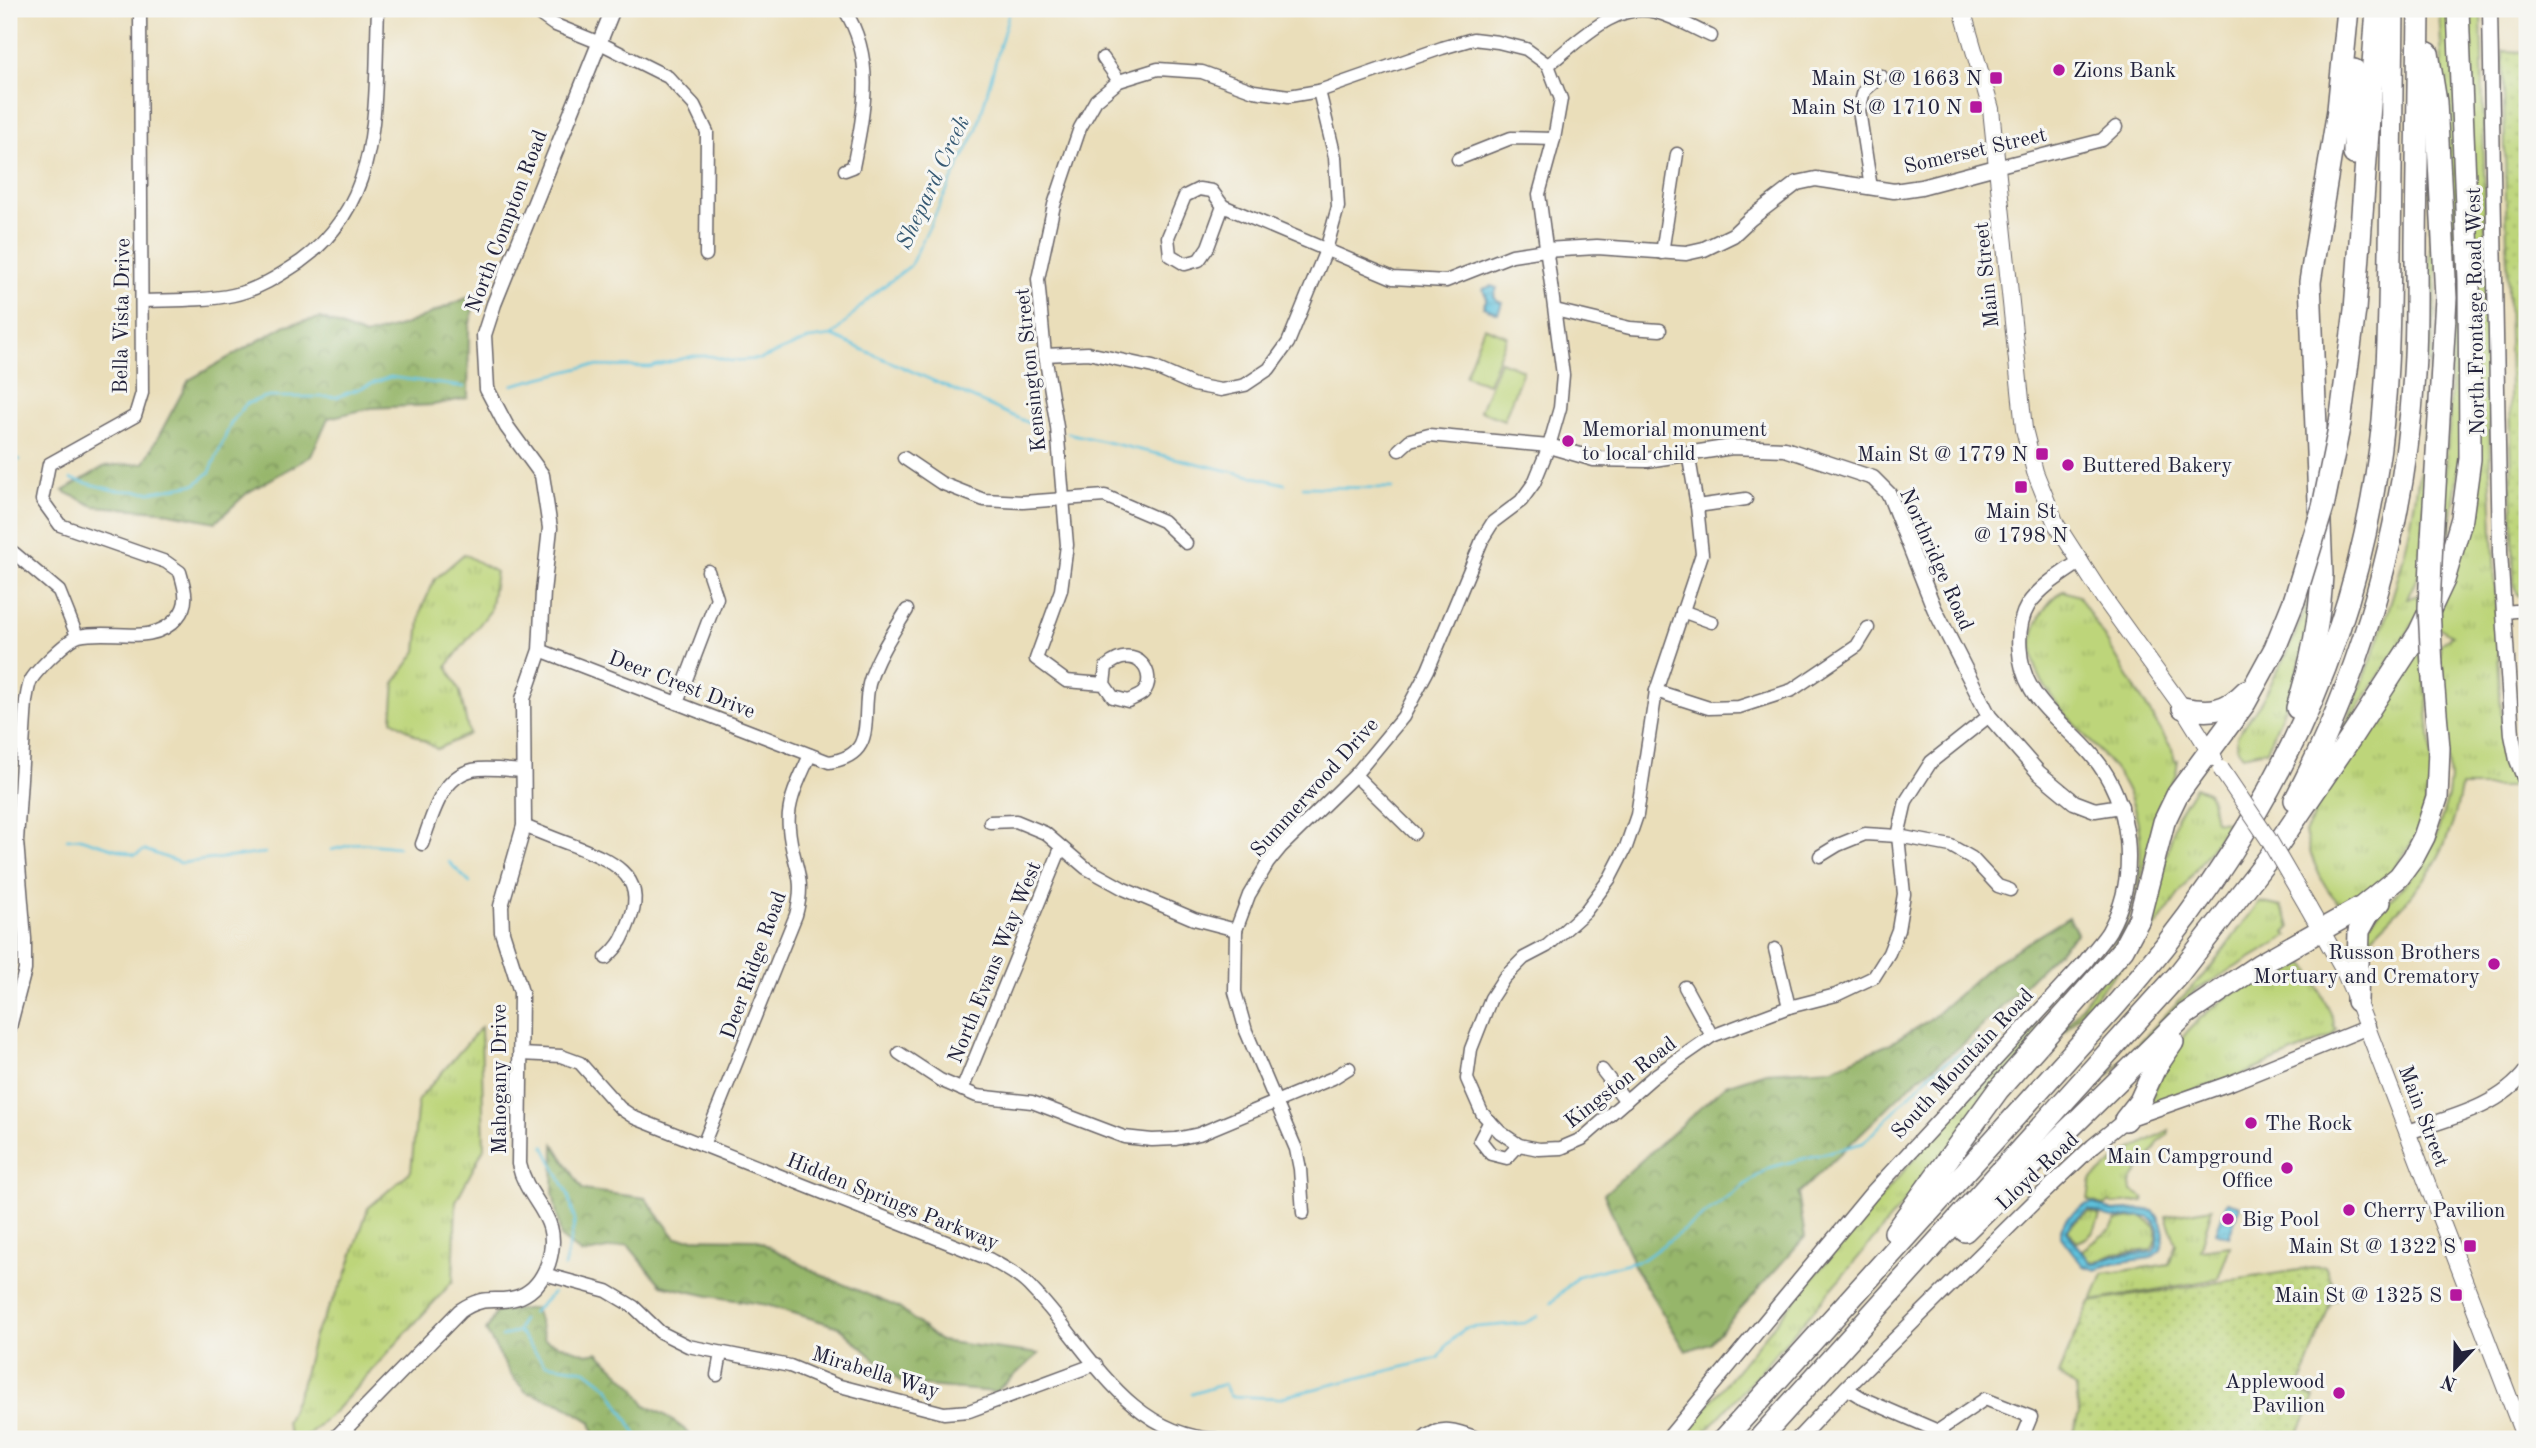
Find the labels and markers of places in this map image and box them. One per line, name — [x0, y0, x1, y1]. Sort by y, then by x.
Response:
place label: Zions Bank — [2073, 61, 2176, 82]
marker: Zions Bank — [2051, 62, 2067, 78]
place label: Main St @ 1663 N — [1811, 69, 1982, 90]
marker: Main St @ 1663 N — [1988, 70, 2004, 86]
place label: Main St @ 1710 N — [1791, 98, 1962, 119]
marker: Main St @ 1710 N — [1968, 99, 1984, 115]
place label: Memorial monument to local child — [1582, 420, 1767, 465]
marker: Memorial monument to local child — [1560, 433, 1576, 449]
place label: Main St @ 1779 N — [1857, 445, 2028, 466]
marker: Main St @ 1779 N — [2034, 446, 2050, 462]
place label: Buttered Bakery — [2082, 456, 2232, 477]
marker: Buttered Bakery — [2060, 457, 2076, 473]
marker: Main St @ 1798 N — [2013, 479, 2029, 495]
place label: Main St @ 1798 N — [1974, 502, 2068, 547]
place label: Russon Brothers Mortuary and Crematory — [2253, 943, 2480, 988]
marker: Russon Brothers Mortuary and Crematory — [2486, 956, 2502, 972]
place label: The Rock — [2265, 1114, 2353, 1135]
marker: The Rock — [2243, 1115, 2259, 1131]
place label: Main Campground Office — [2106, 1147, 2273, 1192]
marker: Main Campground Office — [2279, 1160, 2295, 1176]
place label: Cherry Pavilion — [2363, 1201, 2505, 1222]
marker: Cherry Pavilion — [2341, 1202, 2357, 1218]
place label: Big Pool — [2242, 1210, 2319, 1231]
marker: Big Pool — [2220, 1211, 2236, 1227]
place label: Main St @ 1322 S — [2288, 1237, 2456, 1258]
marker: Main St @ 1322 S — [2462, 1238, 2478, 1254]
place label: Main St @ 1325 S — [2274, 1286, 2442, 1307]
marker: Main St @ 1325 S — [2448, 1287, 2464, 1303]
place label: Applewood Pavilion — [2225, 1372, 2325, 1417]
marker: Applewood Pavilion — [2331, 1385, 2347, 1401]

